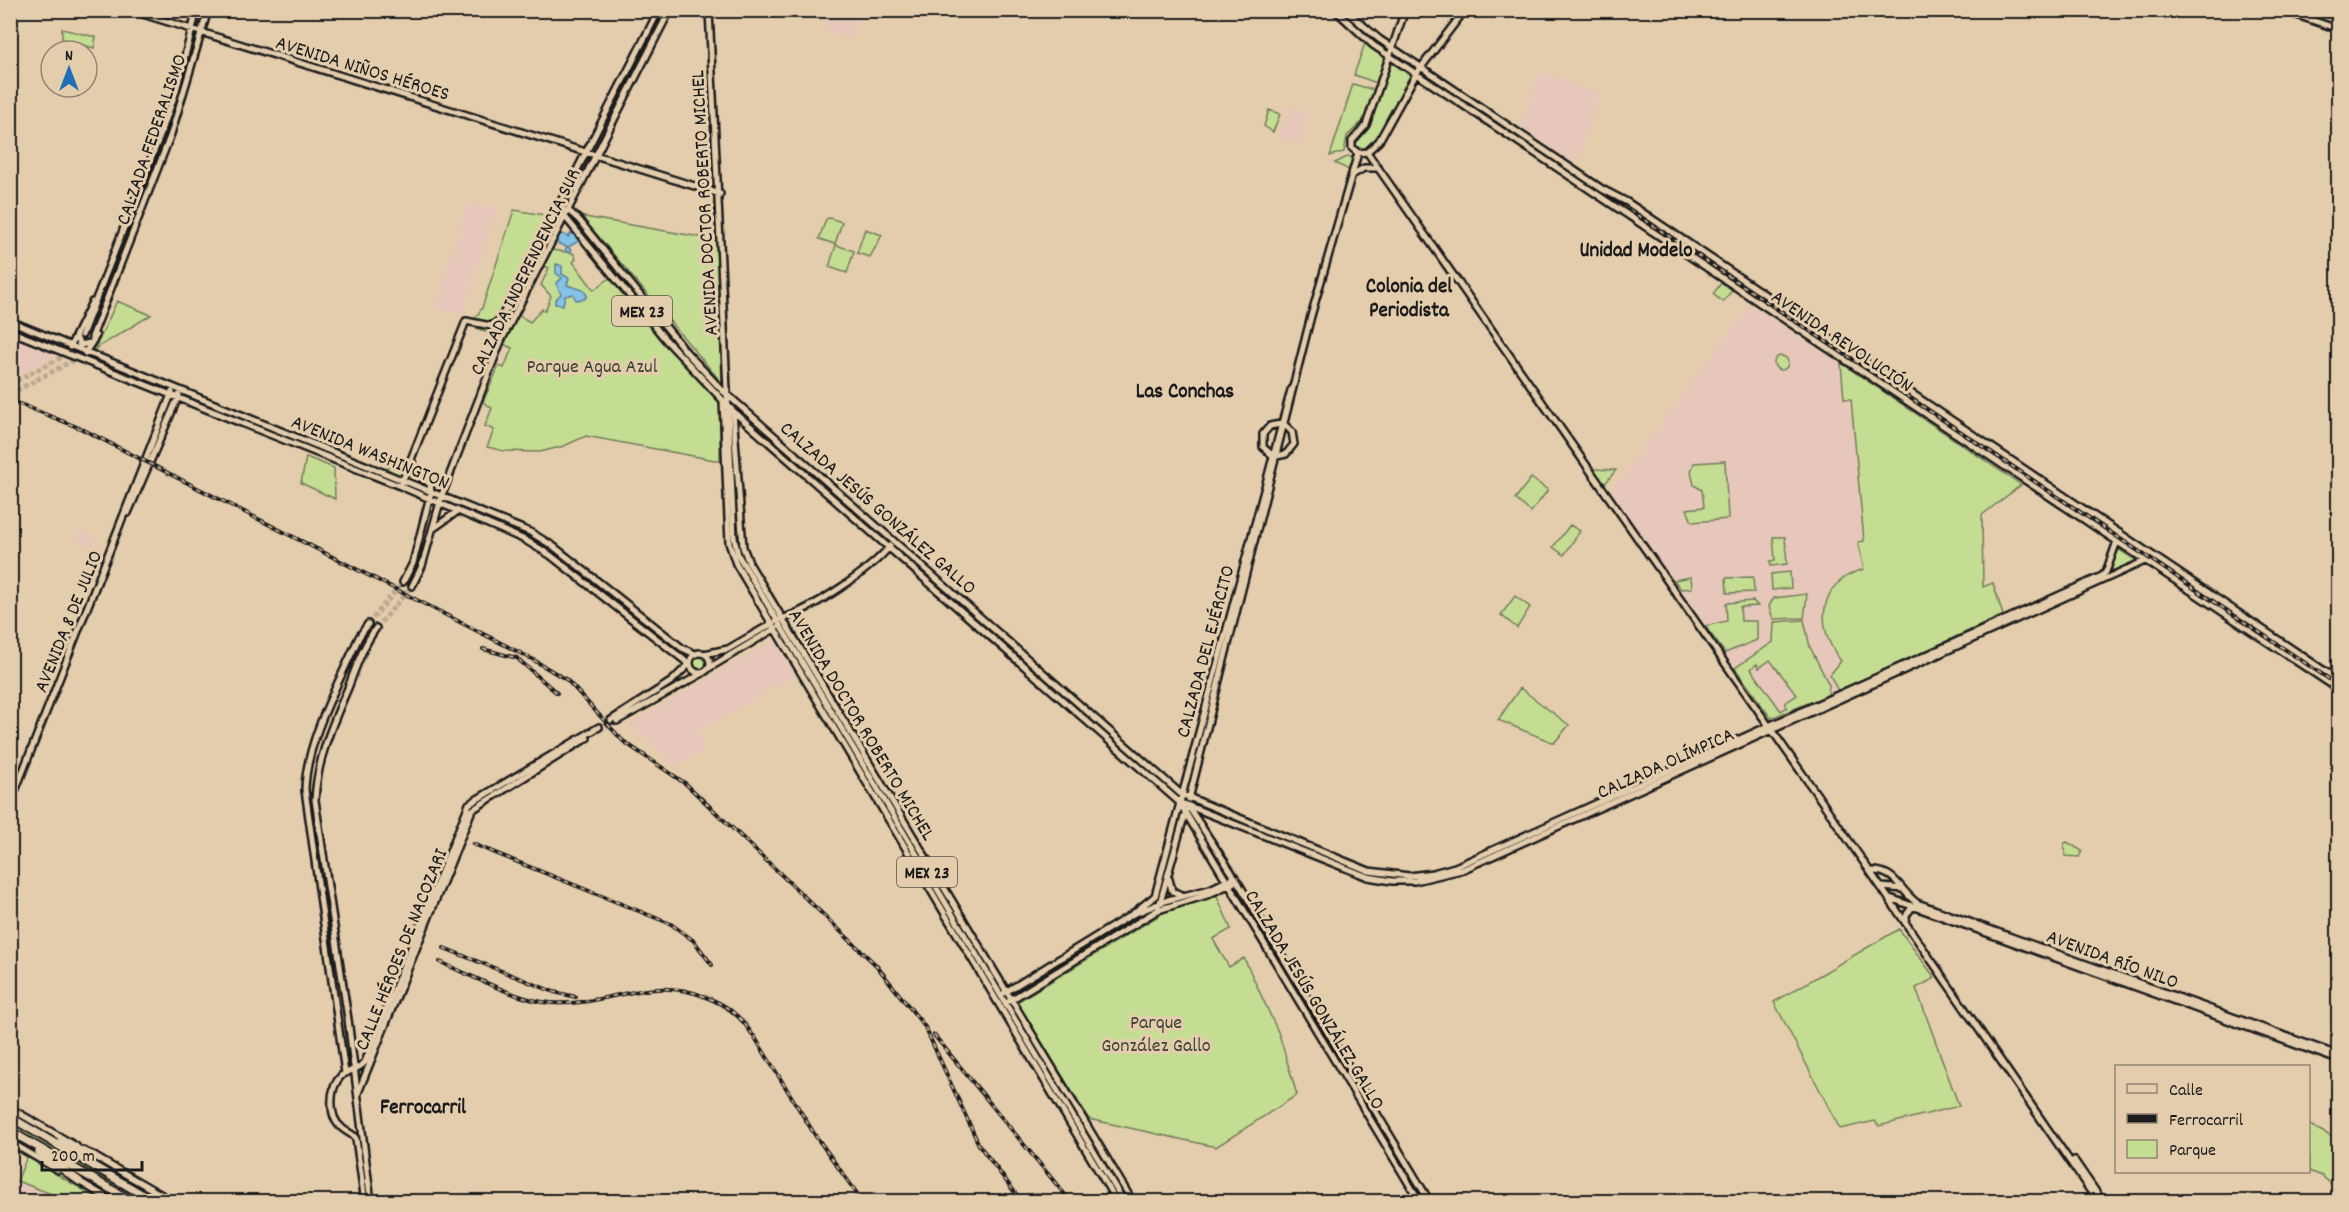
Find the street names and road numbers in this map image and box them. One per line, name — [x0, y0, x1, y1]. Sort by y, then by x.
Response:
street label: AVENIDA NIÑOS HÉROES — [272, 30, 452, 110]
street label: CALZADA FEDERALISMO — [110, 51, 195, 229]
street label: AVENIDA DOCTOR ROBERTO MICHEL — [685, 69, 727, 336]
street label: CALZADA INDEPENDENCIA SUR — [464, 164, 589, 381]
street label: AVENIDA REVOLUCIÓN — [1765, 284, 1918, 401]
road number: MEX 23 — [612, 296, 672, 326]
street label: AVENIDA WASHINGTON — [287, 409, 453, 498]
street label: CALZADA JESÚS GONZÁLEZ GALLO — [773, 416, 981, 603]
street label: AVENIDA 8 DE JULIO — [29, 547, 111, 697]
street label: CALZADA DEL EJÉRCITO — [1170, 562, 1243, 741]
street label: AVENIDA DOCTOR ROBERTO MICHEL — [780, 604, 941, 847]
street label: CALZADA OLÍMPICA — [1593, 722, 1739, 808]
street label: CALLE HÉROES DE NACOZARI — [349, 845, 456, 1055]
road number: MEX 23 — [897, 857, 957, 887]
street label: CALZADA JESÚS GONZÁLEZ GALLO — [1236, 885, 1390, 1116]
street label: AVENIDA RÍO NILO — [2042, 924, 2182, 998]

